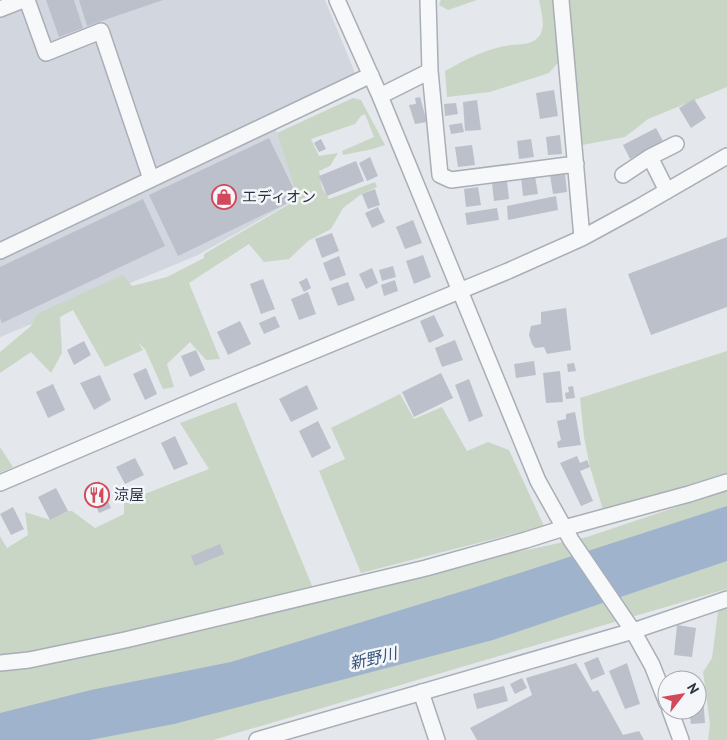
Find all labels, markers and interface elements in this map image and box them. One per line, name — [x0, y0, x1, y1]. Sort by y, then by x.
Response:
shop icon: エディオン — [211, 184, 237, 210]
place label: エディオン — [242, 187, 316, 206]
restaurant icon: 涼屋 — [84, 482, 110, 508]
place label: 涼屋 — [114, 485, 144, 504]
water label: 新野川 — [347, 642, 401, 673]
north arrow — [657, 670, 707, 720]
text: N — [683, 680, 703, 697]

